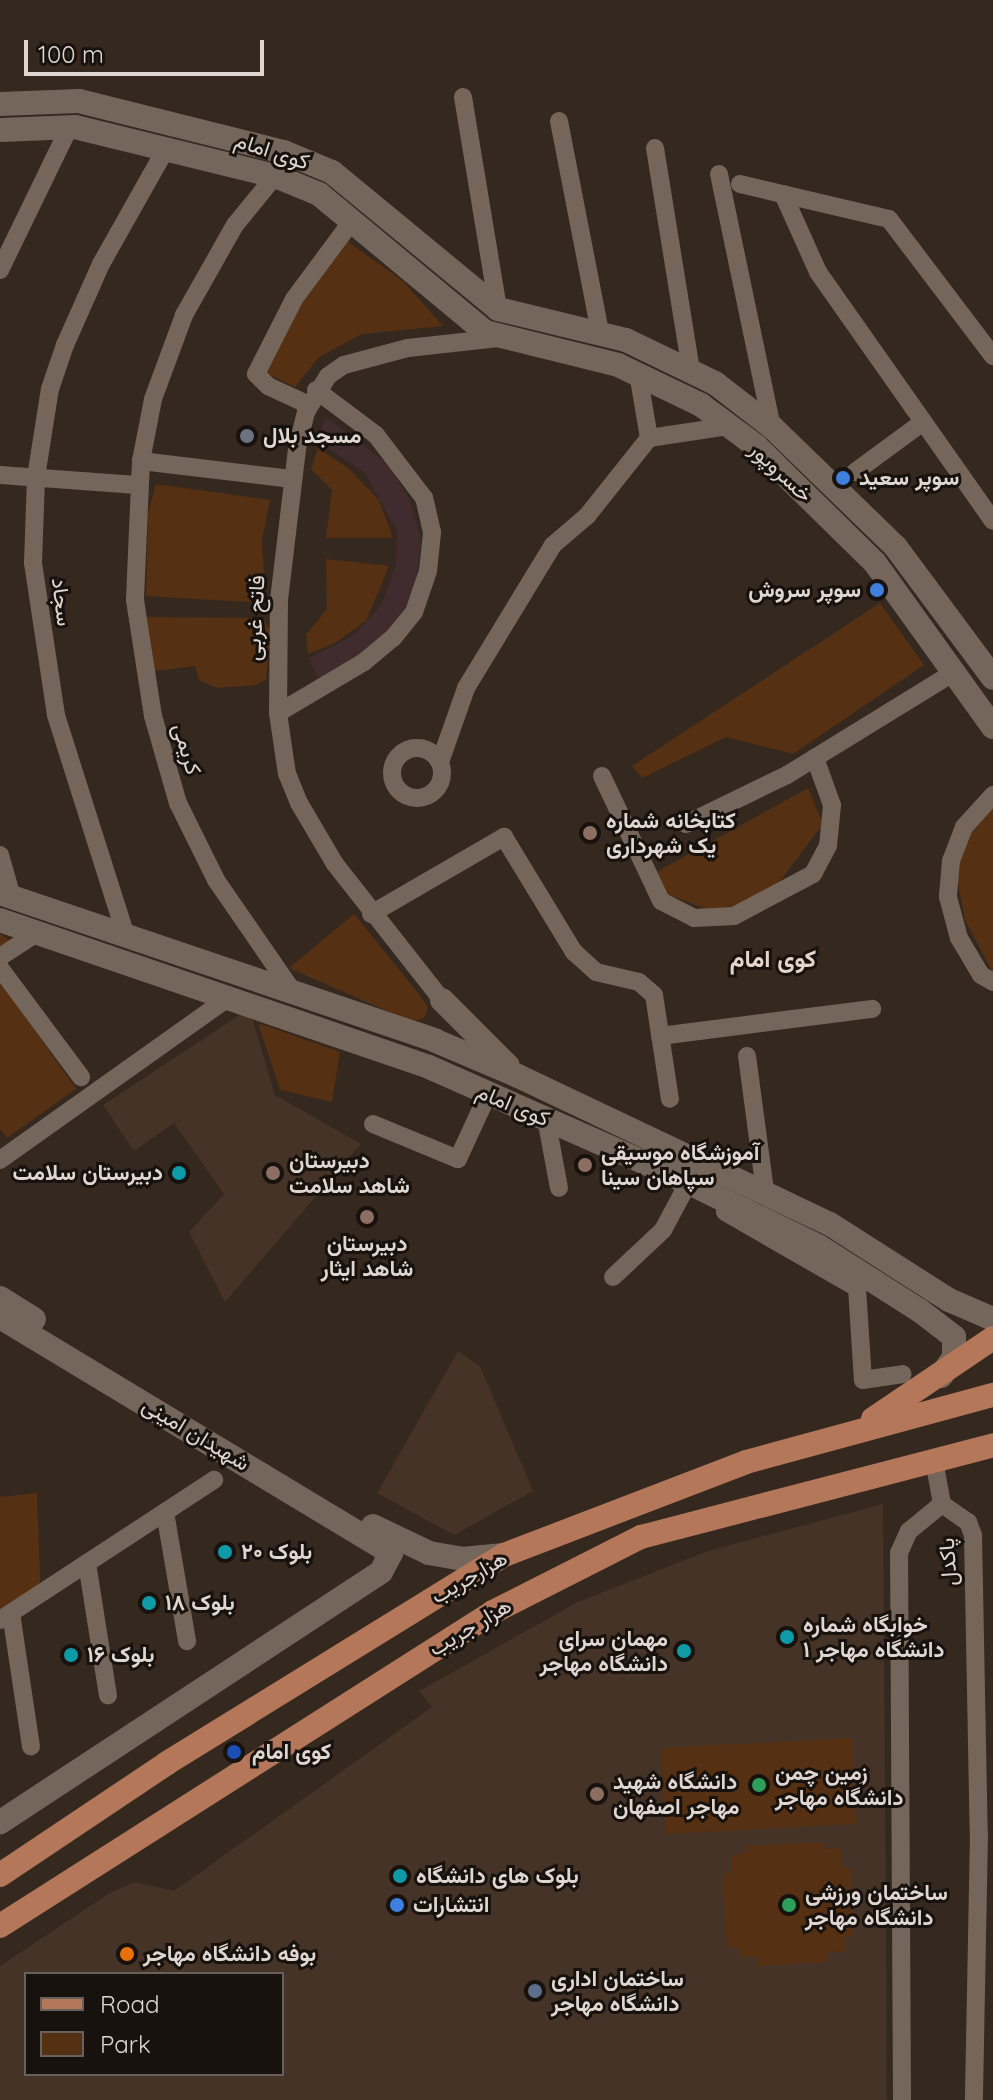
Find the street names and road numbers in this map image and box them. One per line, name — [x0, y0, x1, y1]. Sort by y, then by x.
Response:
street label: کوی امام — [231, 127, 313, 175]
street label: خسروپور — [744, 436, 818, 508]
street label: فاتح غربی — [240, 574, 270, 662]
street label: سجاد — [46, 576, 78, 628]
street label: کریمی — [167, 720, 207, 778]
street label: کوی امام — [473, 1078, 553, 1132]
street label: شهیدان امینی — [138, 1392, 254, 1476]
street label: پاکدل — [933, 1537, 963, 1587]
street label: هزارجریب — [426, 1545, 512, 1609]
street label: هزار جریب — [424, 1592, 516, 1662]

